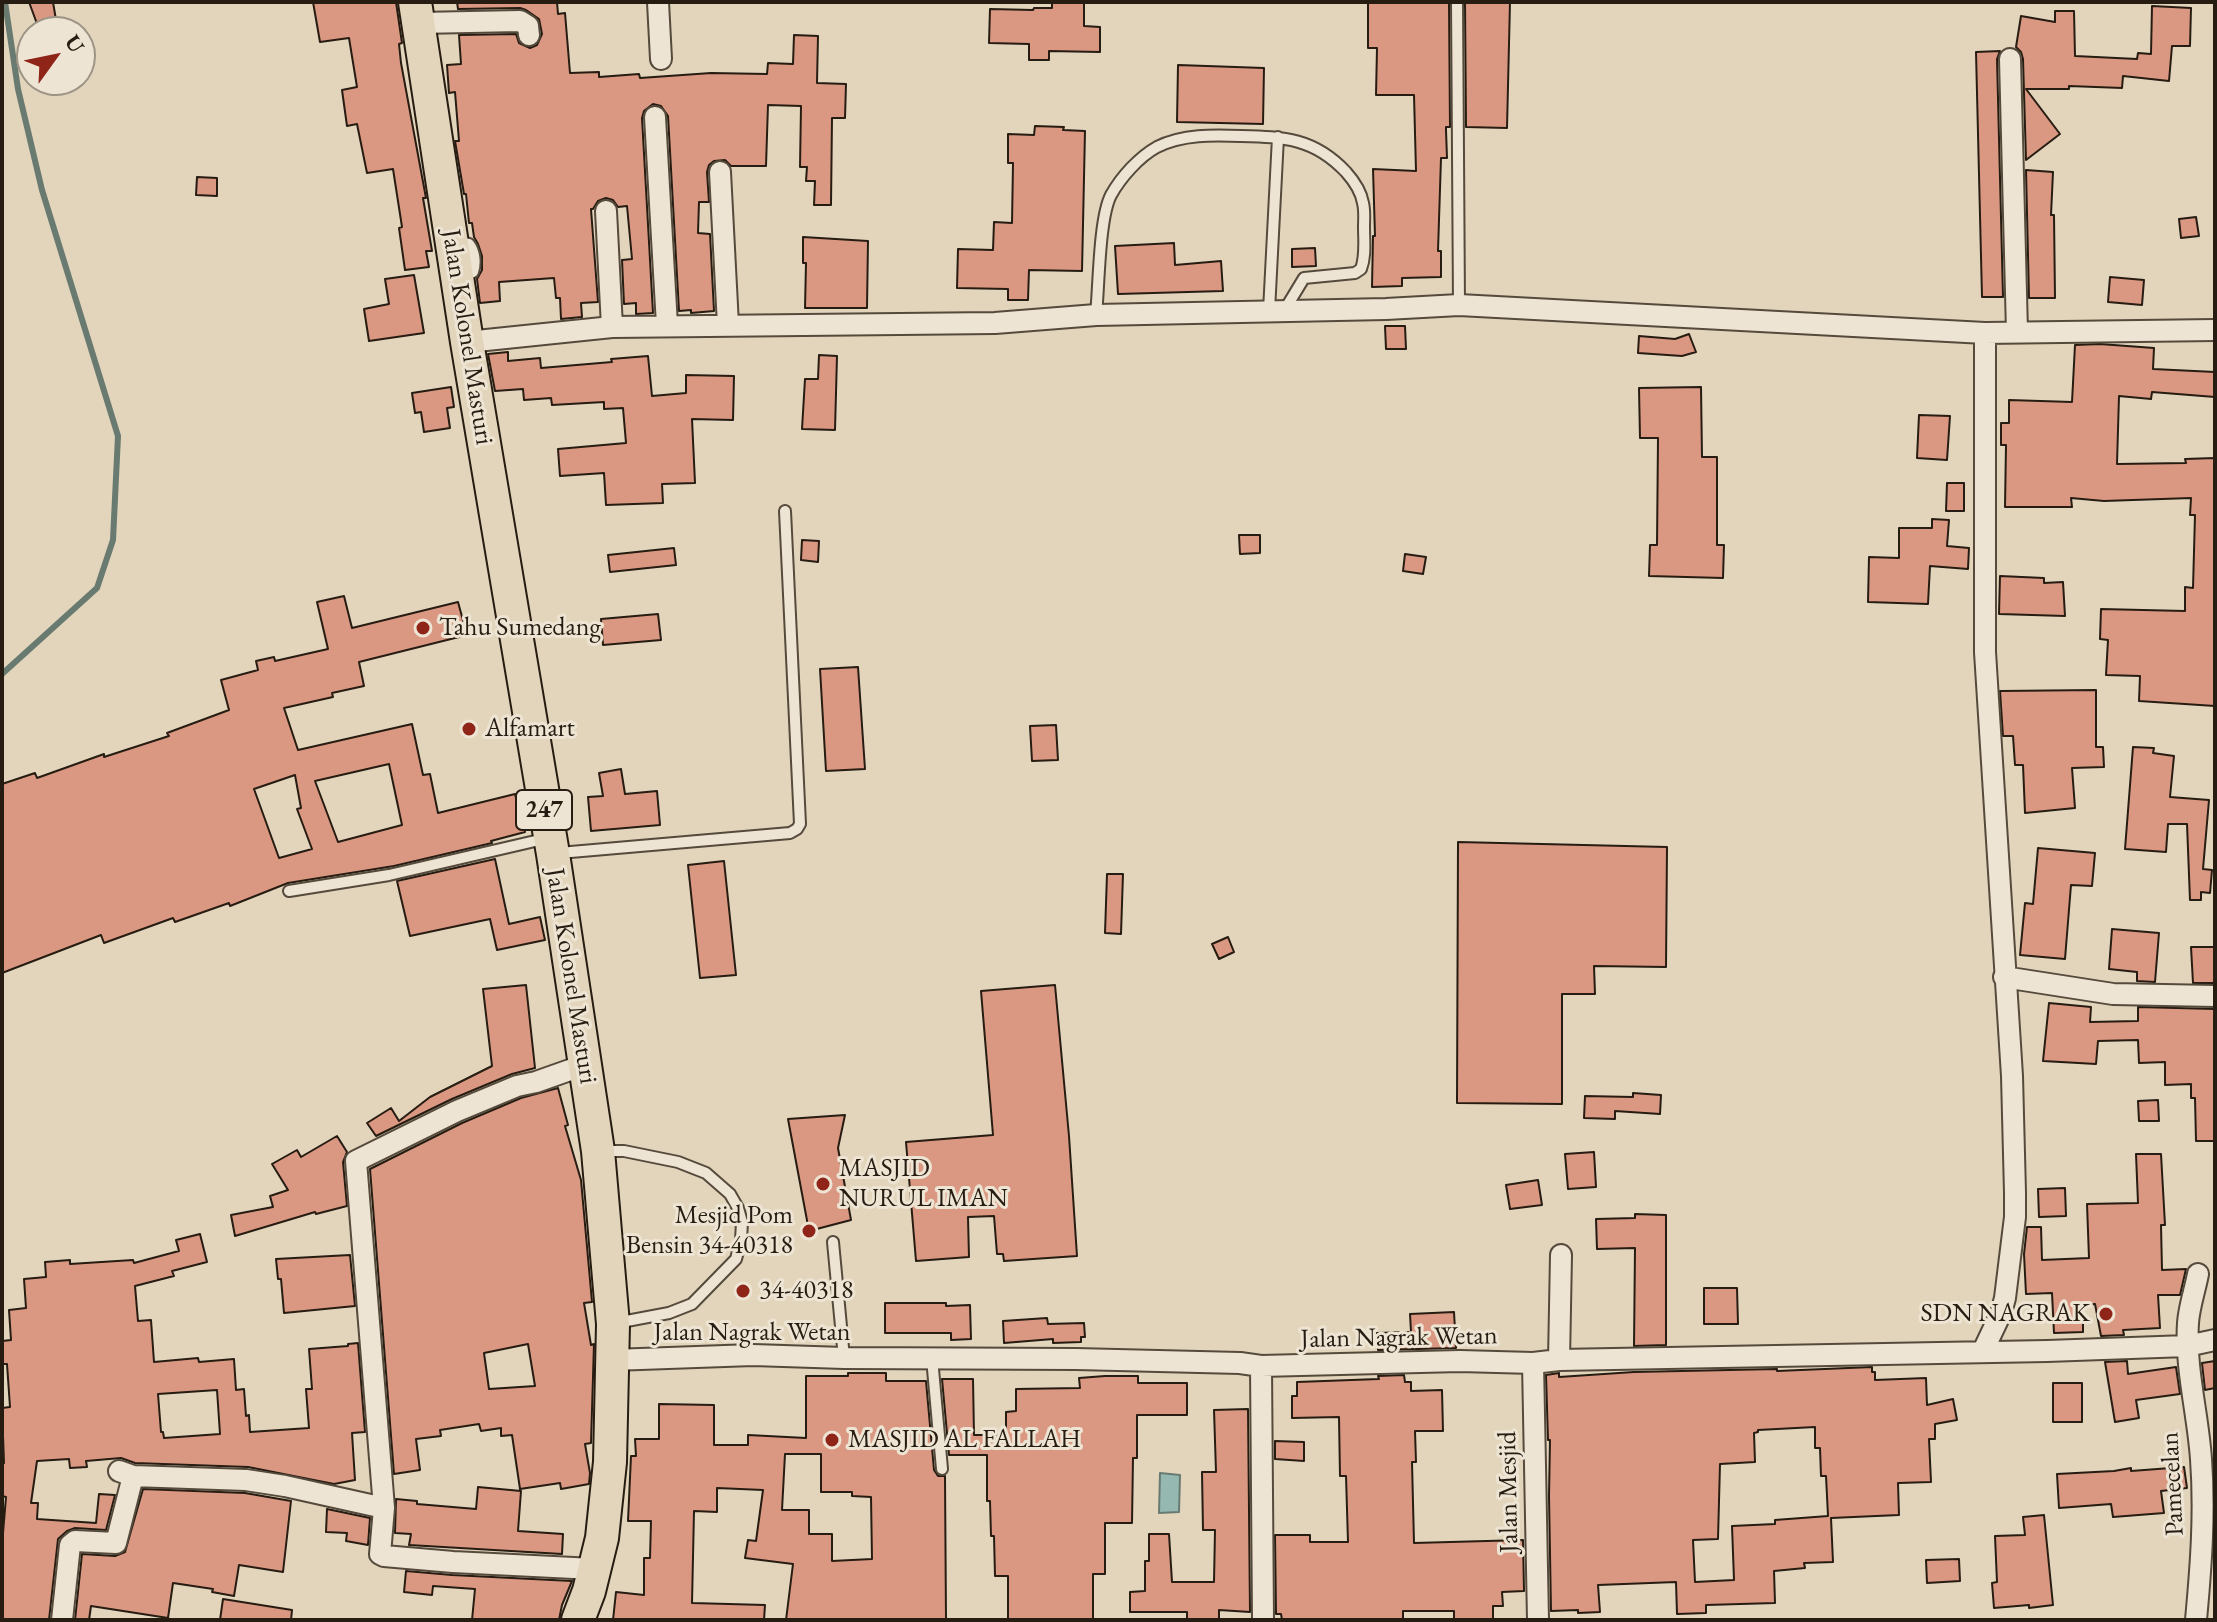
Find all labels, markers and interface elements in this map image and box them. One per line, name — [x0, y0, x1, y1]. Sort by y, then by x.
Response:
north arrow — [16, 16, 96, 96]
text: U — [58, 29, 91, 59]
street label: Jalan Kolonel Masturi — [435, 227, 499, 447]
place label: Tahu Sumedang — [439, 612, 601, 644]
marker: Tahu Sumedang — [414, 619, 432, 637]
place label: Alfamart — [485, 713, 575, 745]
marker: Alfamart — [460, 720, 478, 738]
road number: 247 — [516, 790, 572, 830]
street label: Jalan Kolonel Masturi — [539, 866, 603, 1086]
place label: MASJID NURUL IMAN — [839, 1153, 1008, 1214]
marker: MASJID NURUL IMAN — [814, 1175, 832, 1193]
place label: Mesjid Pom Bensin 34-40318 — [626, 1200, 793, 1262]
marker: Mesjid Pom Bensin 34-40318 — [800, 1222, 818, 1240]
place label: 34-40318 — [759, 1275, 853, 1307]
marker: 34-40318 — [734, 1282, 752, 1300]
place label: SDN NAGRAK — [1920, 1298, 2090, 1330]
marker: SDN NAGRAK — [2097, 1305, 2115, 1323]
street label: Jalan Nagrak Wetan — [653, 1317, 851, 1349]
street label: Jalan Nagrak Wetan — [1300, 1321, 1498, 1355]
place label: MASJID AL FALLAH — [848, 1424, 1081, 1456]
marker: MASJID AL FALLAH — [823, 1431, 841, 1449]
street label: Jalan Mesjid — [1492, 1431, 1526, 1553]
street label: Pamecelan — [2155, 1431, 2191, 1537]

